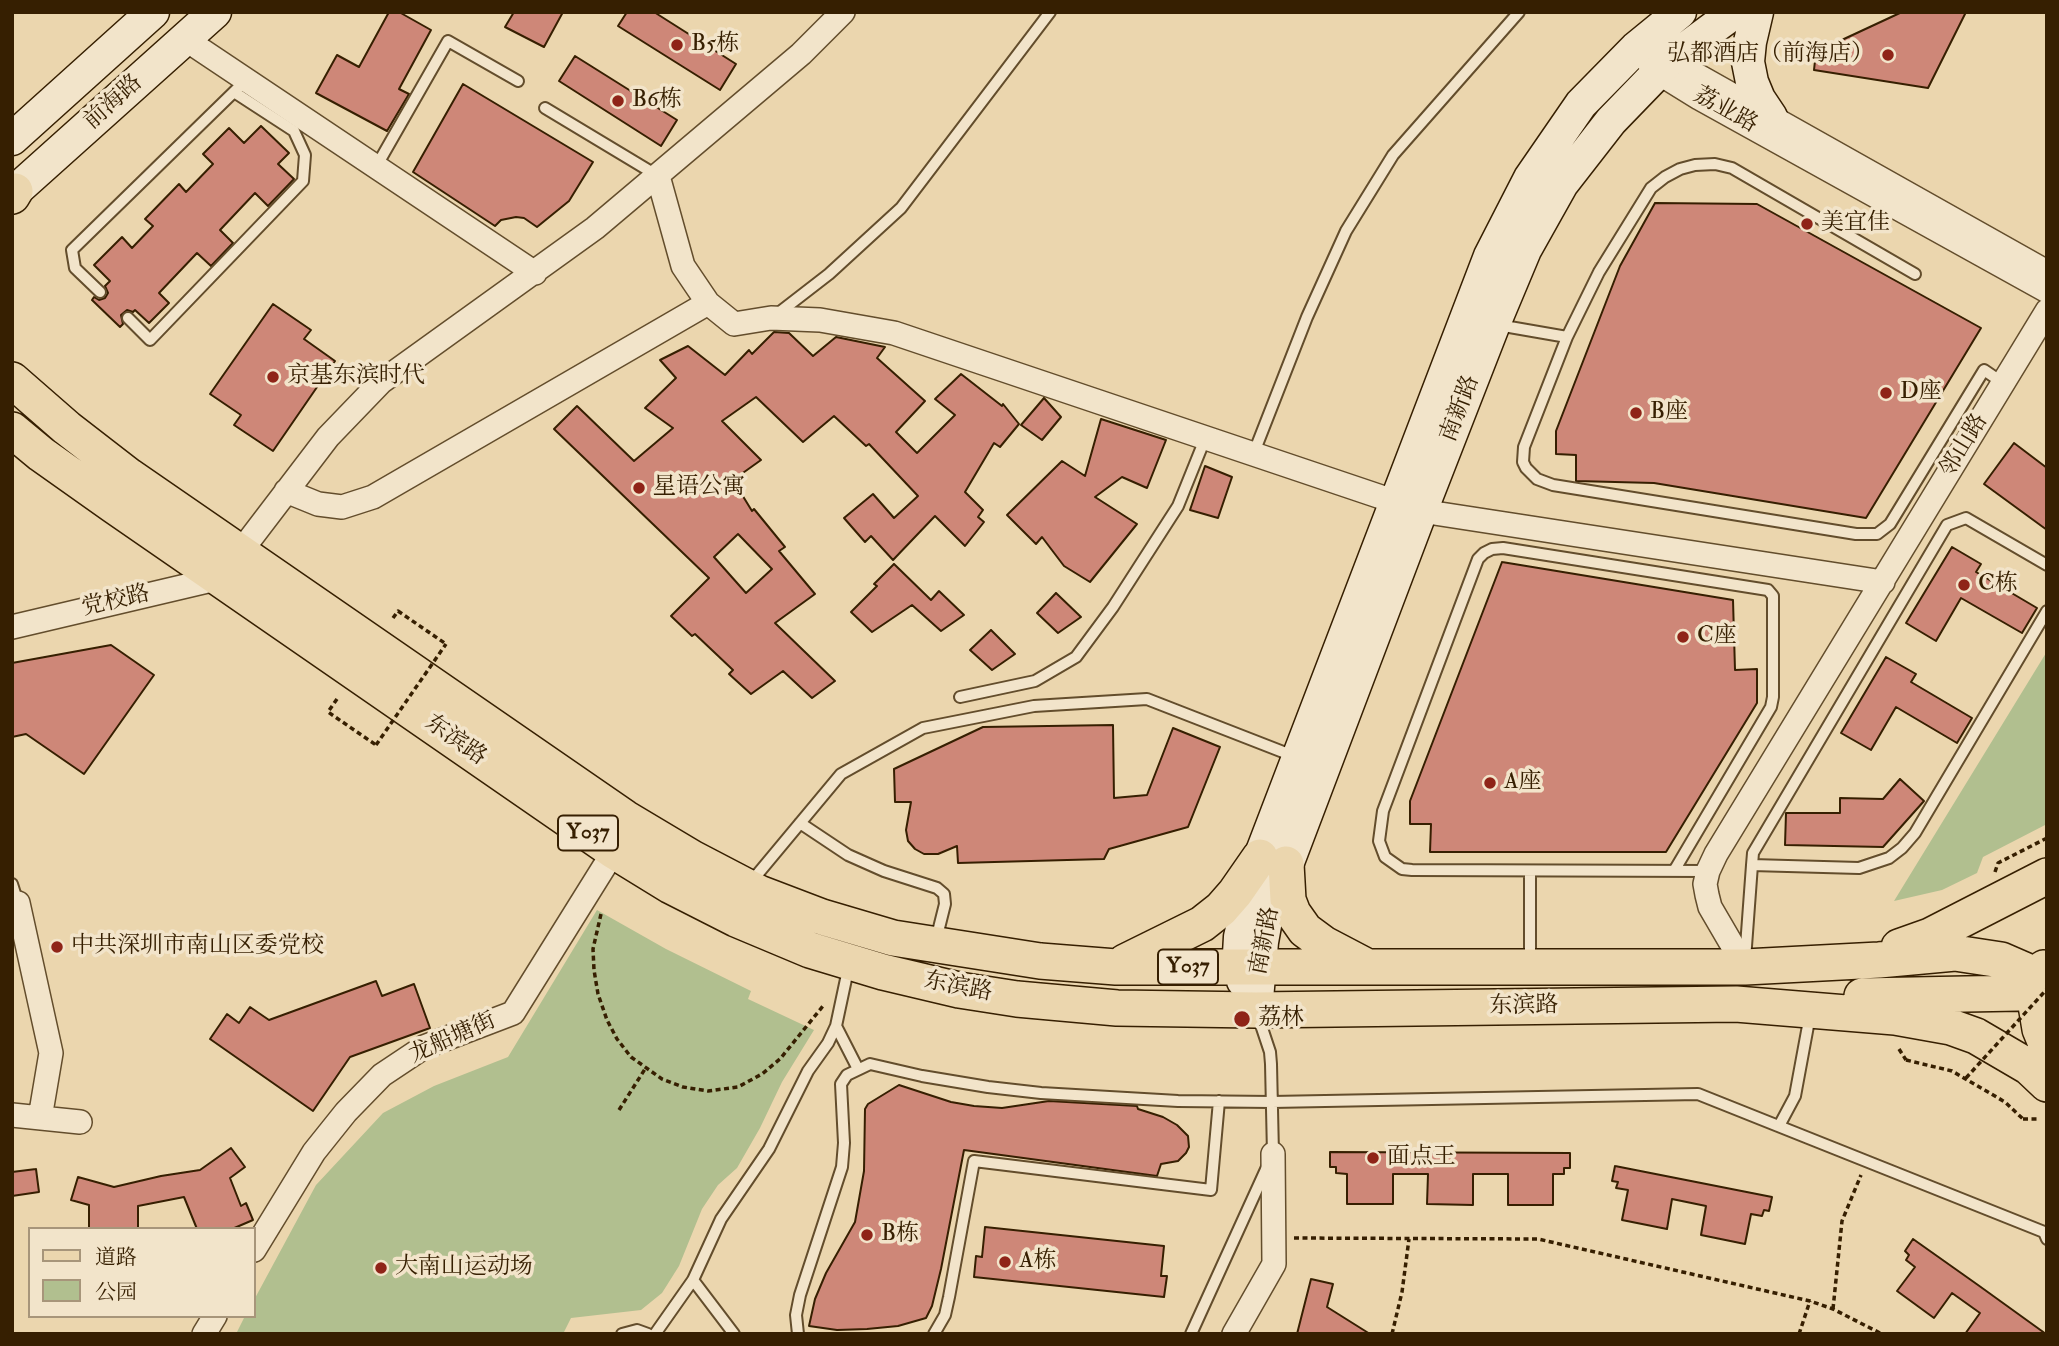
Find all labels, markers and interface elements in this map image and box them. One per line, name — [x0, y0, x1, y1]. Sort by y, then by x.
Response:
place label: B5栋 — [691, 31, 739, 59]
marker: B5栋 — [669, 37, 685, 53]
place label: 弘都酒店（前海店） — [1667, 41, 1874, 69]
marker: 弘都酒店（前海店） — [1880, 47, 1896, 63]
street label: 前海路 — [79, 70, 149, 136]
street label: 荔业路 — [1688, 82, 1762, 140]
place label: B6栋 — [632, 87, 682, 115]
marker: B6栋 — [610, 93, 626, 109]
place label: 美宜佳 — [1821, 210, 1890, 238]
marker: 美宜佳 — [1799, 216, 1815, 232]
place label: 京基东滨时代 — [287, 363, 425, 391]
marker: 京基东滨时代 — [265, 369, 281, 385]
street label: 南新路 — [1436, 372, 1486, 446]
place label: D座 — [1900, 379, 1942, 407]
marker: D座 — [1878, 385, 1894, 401]
place label: B座 — [1650, 399, 1688, 427]
marker: B座 — [1628, 405, 1644, 421]
street label: 邻山路 — [1935, 409, 1995, 483]
place label: 星语公寓 — [653, 474, 745, 502]
marker: 星语公寓 — [631, 480, 647, 496]
place label: C栋 — [1978, 571, 2018, 599]
marker: C栋 — [1956, 577, 1972, 593]
street label: 党校路 — [79, 581, 153, 623]
place label: C座 — [1697, 623, 1737, 651]
marker: C座 — [1675, 629, 1691, 645]
street label: 东滨路 — [419, 710, 491, 772]
place label: A座 — [1504, 769, 1542, 797]
marker: A座 — [1482, 775, 1498, 791]
road number: Y037 — [558, 816, 618, 850]
street label: 南新路 — [1246, 905, 1286, 977]
place label: 中共深圳市南山区委党校 — [71, 933, 324, 961]
marker: 中共深圳市南山区委党校 — [49, 939, 65, 955]
road number: Y037 — [1158, 950, 1218, 984]
street label: 东滨路 — [922, 968, 994, 1008]
street label: 东滨路 — [1489, 993, 1559, 1021]
place label: 荔林 — [1258, 1005, 1304, 1033]
street label: 龙船塘街 — [405, 1008, 501, 1070]
marker: 荔林 — [1232, 1009, 1252, 1029]
place label: 面点王 — [1387, 1144, 1456, 1172]
marker: 面点王 — [1365, 1150, 1381, 1166]
place label: B栋 — [881, 1221, 919, 1249]
legend — [28, 1227, 256, 1318]
marker: B栋 — [859, 1227, 875, 1243]
text: 道路 — [95, 1244, 137, 1271]
place label: A栋 — [1019, 1248, 1057, 1276]
place label: 大南山运动场 — [395, 1254, 533, 1282]
marker: A栋 — [997, 1254, 1013, 1270]
marker: 大南山运动场 — [373, 1260, 389, 1276]
text: 公园 — [95, 1279, 137, 1306]

